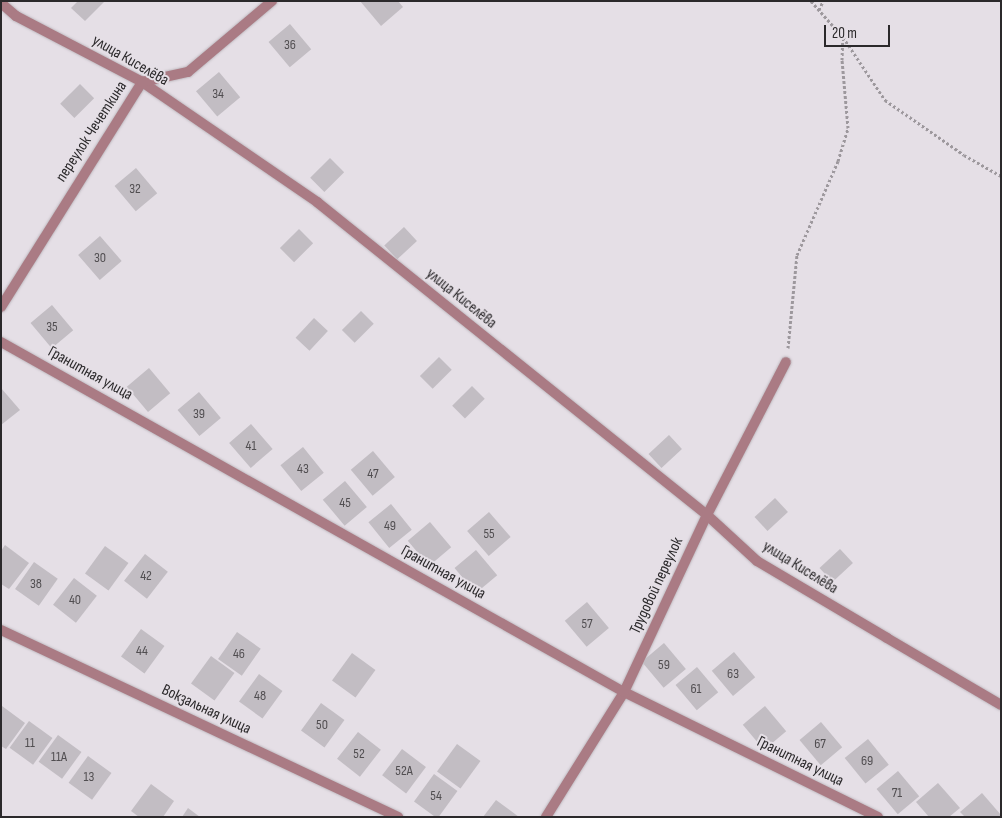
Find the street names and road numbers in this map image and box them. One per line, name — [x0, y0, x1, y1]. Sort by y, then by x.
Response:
street label: улица Киселёва — [88, 31, 172, 91]
street label: переулок Чечеткина — [52, 78, 132, 186]
street label: улица Киселёва — [422, 265, 500, 333]
street label: Гранитная улица — [44, 343, 136, 405]
street label: Трудовой переулок — [626, 535, 688, 637]
street label: улица Киселёва — [759, 537, 841, 599]
street label: Гранитная улица — [397, 542, 489, 604]
street label: Вокзальная улица — [158, 681, 254, 739]
street label: Гранитная улица — [754, 733, 846, 791]

